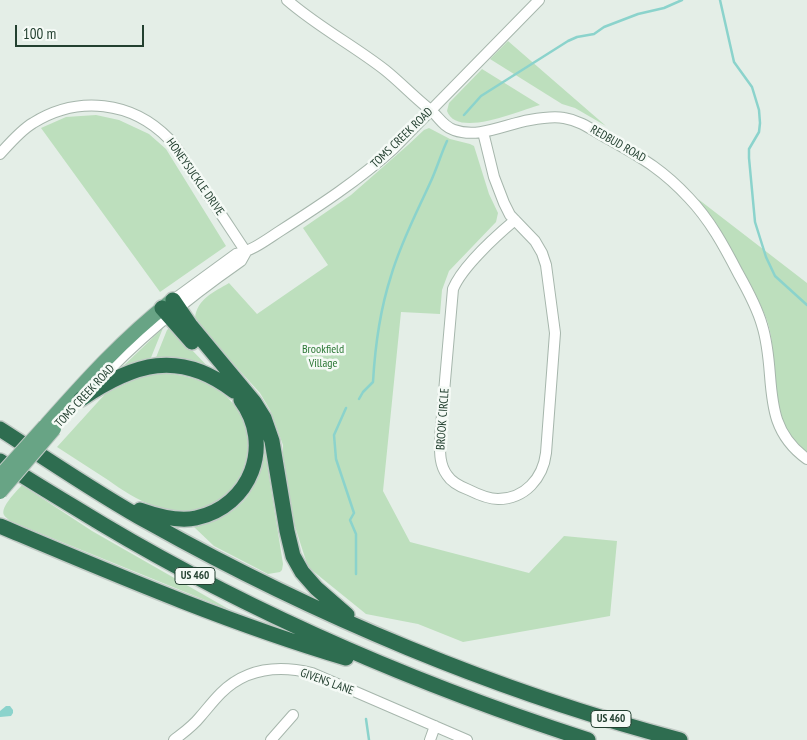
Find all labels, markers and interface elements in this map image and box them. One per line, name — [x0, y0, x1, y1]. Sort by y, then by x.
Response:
scale bar — [18, 15, 146, 47]
text: 100 m — [23, 24, 56, 43]
street label: TOMS CREEK ROAD — [368, 105, 436, 171]
street label: REDBUD ROAD — [588, 122, 648, 166]
street label: HONEYSUCKLE DRIVE — [163, 136, 227, 218]
park label: Brookfield Village — [302, 343, 344, 371]
street label: TOMS CREEK ROAD — [52, 362, 118, 430]
street label: BROOK CIRCLE — [434, 388, 452, 450]
road number: US 460 — [175, 568, 215, 584]
street label: GIVENS LANE — [298, 666, 356, 698]
road number: US 460 — [591, 711, 631, 728]

